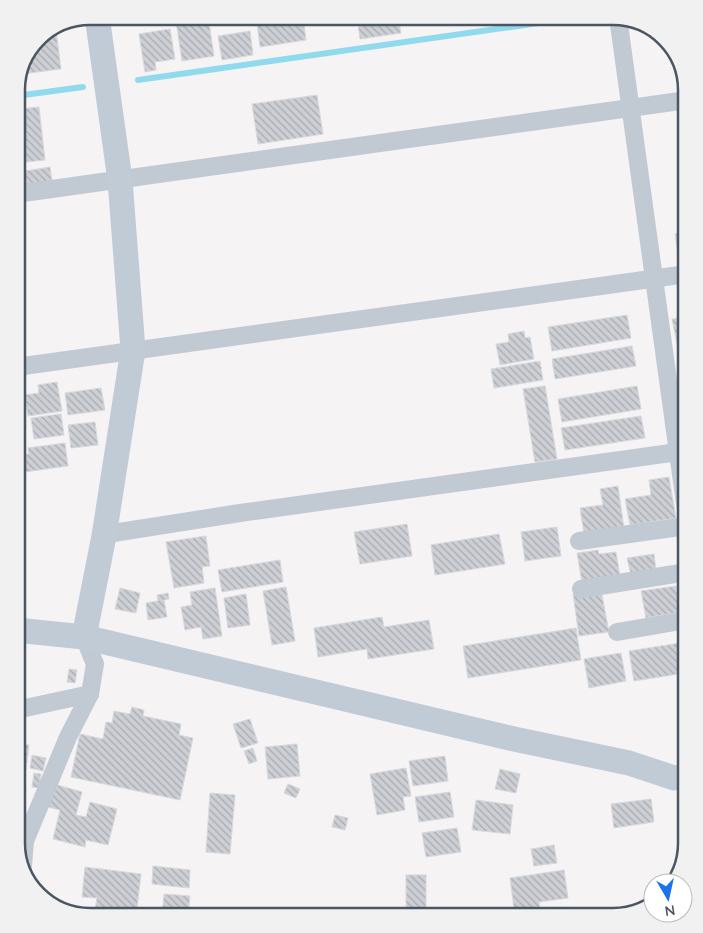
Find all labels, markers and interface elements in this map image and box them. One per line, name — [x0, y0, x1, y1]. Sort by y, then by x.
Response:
north arrow — [643, 873, 693, 923]
text: N — [664, 901, 677, 921]

